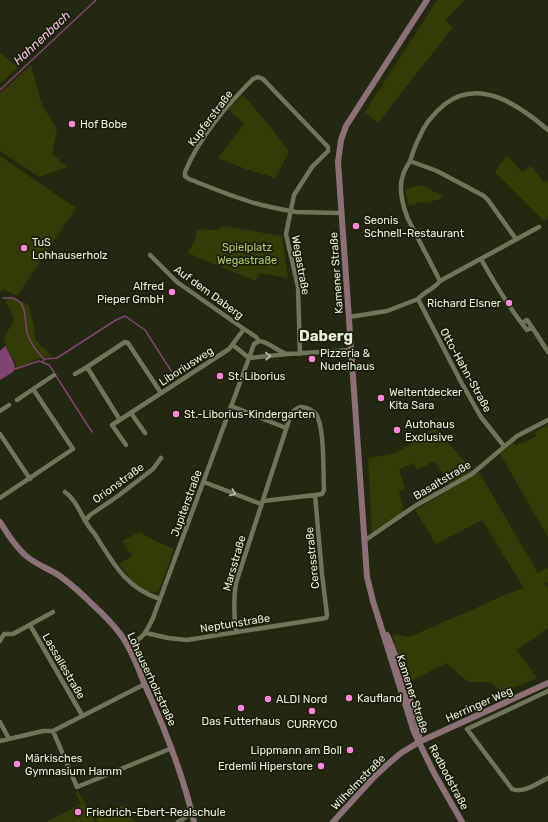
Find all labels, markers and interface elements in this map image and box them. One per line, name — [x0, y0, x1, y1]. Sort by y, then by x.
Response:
water label: Hahnenbach — [11, 8, 73, 68]
street label: Kupferstraße — [185, 88, 236, 149]
place label: Hof Bobe — [80, 118, 127, 131]
marker: Hof Bobe — [67, 119, 77, 129]
place label: Seonis Schnell-Restaurant — [364, 214, 465, 240]
marker: Seonis Schnell-Restaurant — [351, 221, 361, 231]
street label: Kamener Straße — [327, 232, 346, 314]
street label: Wegastraße — [289, 234, 312, 296]
place label: TuS Lohhauserholz — [32, 236, 108, 262]
park label: Spielplatz Wegastraße — [217, 241, 277, 267]
marker: TuS Lohhauserholz — [19, 243, 29, 253]
street label: Auf dem Daberg — [171, 263, 246, 322]
place label: Alfred Pieper GmbH — [97, 280, 164, 306]
marker: Alfred Pieper GmbH — [167, 287, 177, 297]
place label: Richard Elsner — [427, 297, 502, 310]
marker: Richard Elsner — [504, 298, 514, 308]
street label: Otto-Hahn-Straße — [437, 326, 494, 414]
district label: Daberg — [299, 327, 353, 345]
street label: Liboriusweg — [157, 344, 216, 389]
place label: Pizzeria & Nudelhaus — [320, 347, 375, 373]
one-way arrow — [265, 352, 271, 361]
marker: Pizzeria & Nudelhaus — [307, 354, 317, 364]
place label: St. Liborius — [228, 370, 286, 383]
marker: St. Liborius — [215, 371, 225, 381]
place label: Weltentdecker Kita Sara — [389, 386, 463, 412]
marker: Weltentdecker Kita Sara — [376, 393, 386, 403]
place label: St.-Liborius-Kindergarten — [184, 408, 315, 421]
marker: St.-Liborius-Kindergarten — [171, 409, 181, 419]
place label: Autohaus Exclusive — [405, 418, 455, 444]
marker: Autohaus Exclusive — [392, 425, 402, 435]
street label: Basaltstraße — [411, 458, 473, 503]
street label: Orionstraße — [90, 461, 146, 506]
street label: Jupiterstraße — [168, 468, 205, 538]
one-way arrow — [229, 488, 236, 496]
street label: Ceresstraße — [303, 526, 322, 589]
street label: Marsstraße — [220, 534, 249, 592]
street label: Neptunstraße — [199, 612, 271, 635]
street label: Lohauserholzstraße — [124, 630, 179, 728]
street label: Lassallestraße — [39, 631, 88, 701]
street label: Kamener Straße — [394, 653, 431, 735]
street label: Herringer Weg — [444, 684, 515, 725]
place label: Kaufland — [357, 692, 402, 705]
place label: ALDI Nord — [276, 693, 327, 706]
marker: Kaufland — [344, 693, 354, 703]
marker: ALDI Nord — [263, 694, 273, 704]
marker: Das Futterhaus — [236, 703, 246, 713]
marker: CURRYCO — [307, 706, 317, 716]
place label: Das Futterhaus — [202, 715, 281, 728]
place label: CURRYCO — [287, 718, 337, 731]
street label: Radbodstraße — [426, 742, 471, 812]
place label: Lippmann am Boll — [251, 744, 342, 757]
marker: Lippmann am Boll — [345, 745, 355, 755]
place label: Märkisches Gymnasium Hamm — [25, 752, 122, 778]
street label: Wilhelmstraße — [329, 752, 388, 813]
marker: Märkisches Gymnasium Hamm — [12, 759, 22, 769]
place label: Erdemli Hiperstore — [218, 760, 313, 773]
marker: Erdemli Hiperstore — [316, 761, 326, 771]
place label: Friedrich-Ebert-Realschule — [86, 806, 226, 819]
marker: Friedrich-Ebert-Realschule — [73, 807, 83, 817]

